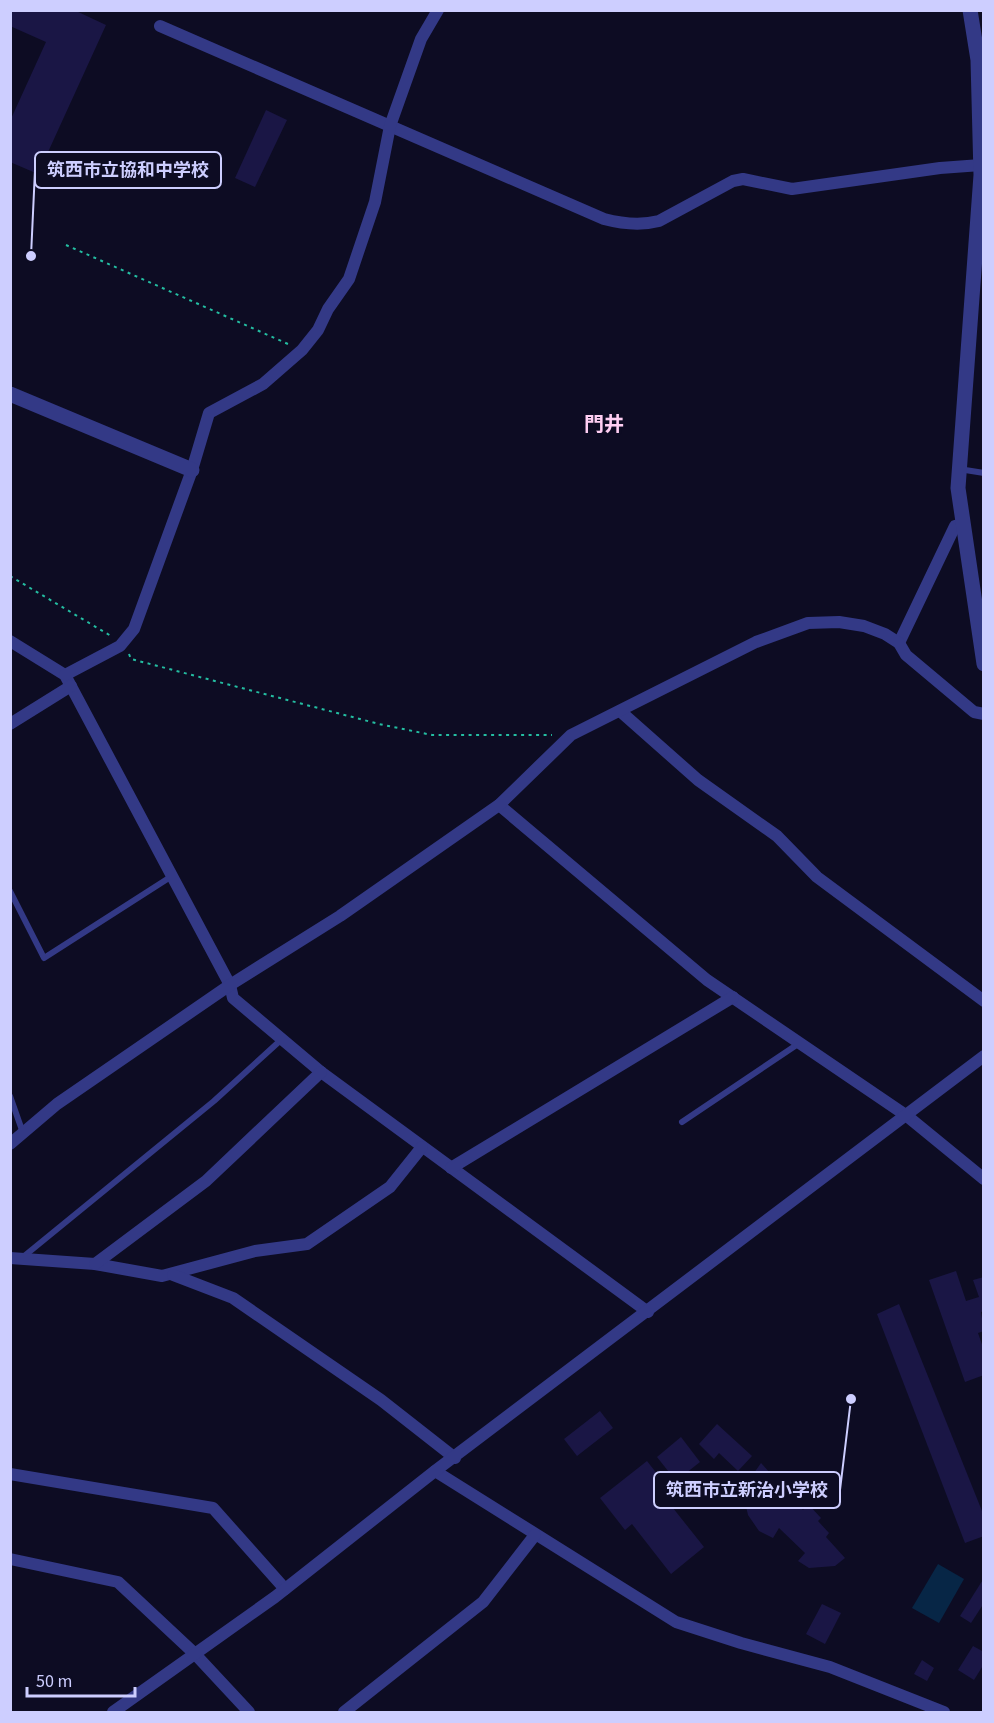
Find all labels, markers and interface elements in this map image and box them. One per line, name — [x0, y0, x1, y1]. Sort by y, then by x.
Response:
callout: 筑西市立協和中学校 — [35, 152, 221, 188]
text: 筑西市立協和中学校 — [47, 158, 209, 183]
district label: 門井 — [584, 411, 624, 439]
callout: 筑西市立新治小学校 — [654, 1472, 840, 1508]
text: 筑西市立新治小学校 — [666, 1478, 828, 1503]
scale bar — [27, 1660, 135, 1698]
text: 50 m — [36, 1669, 72, 1694]

